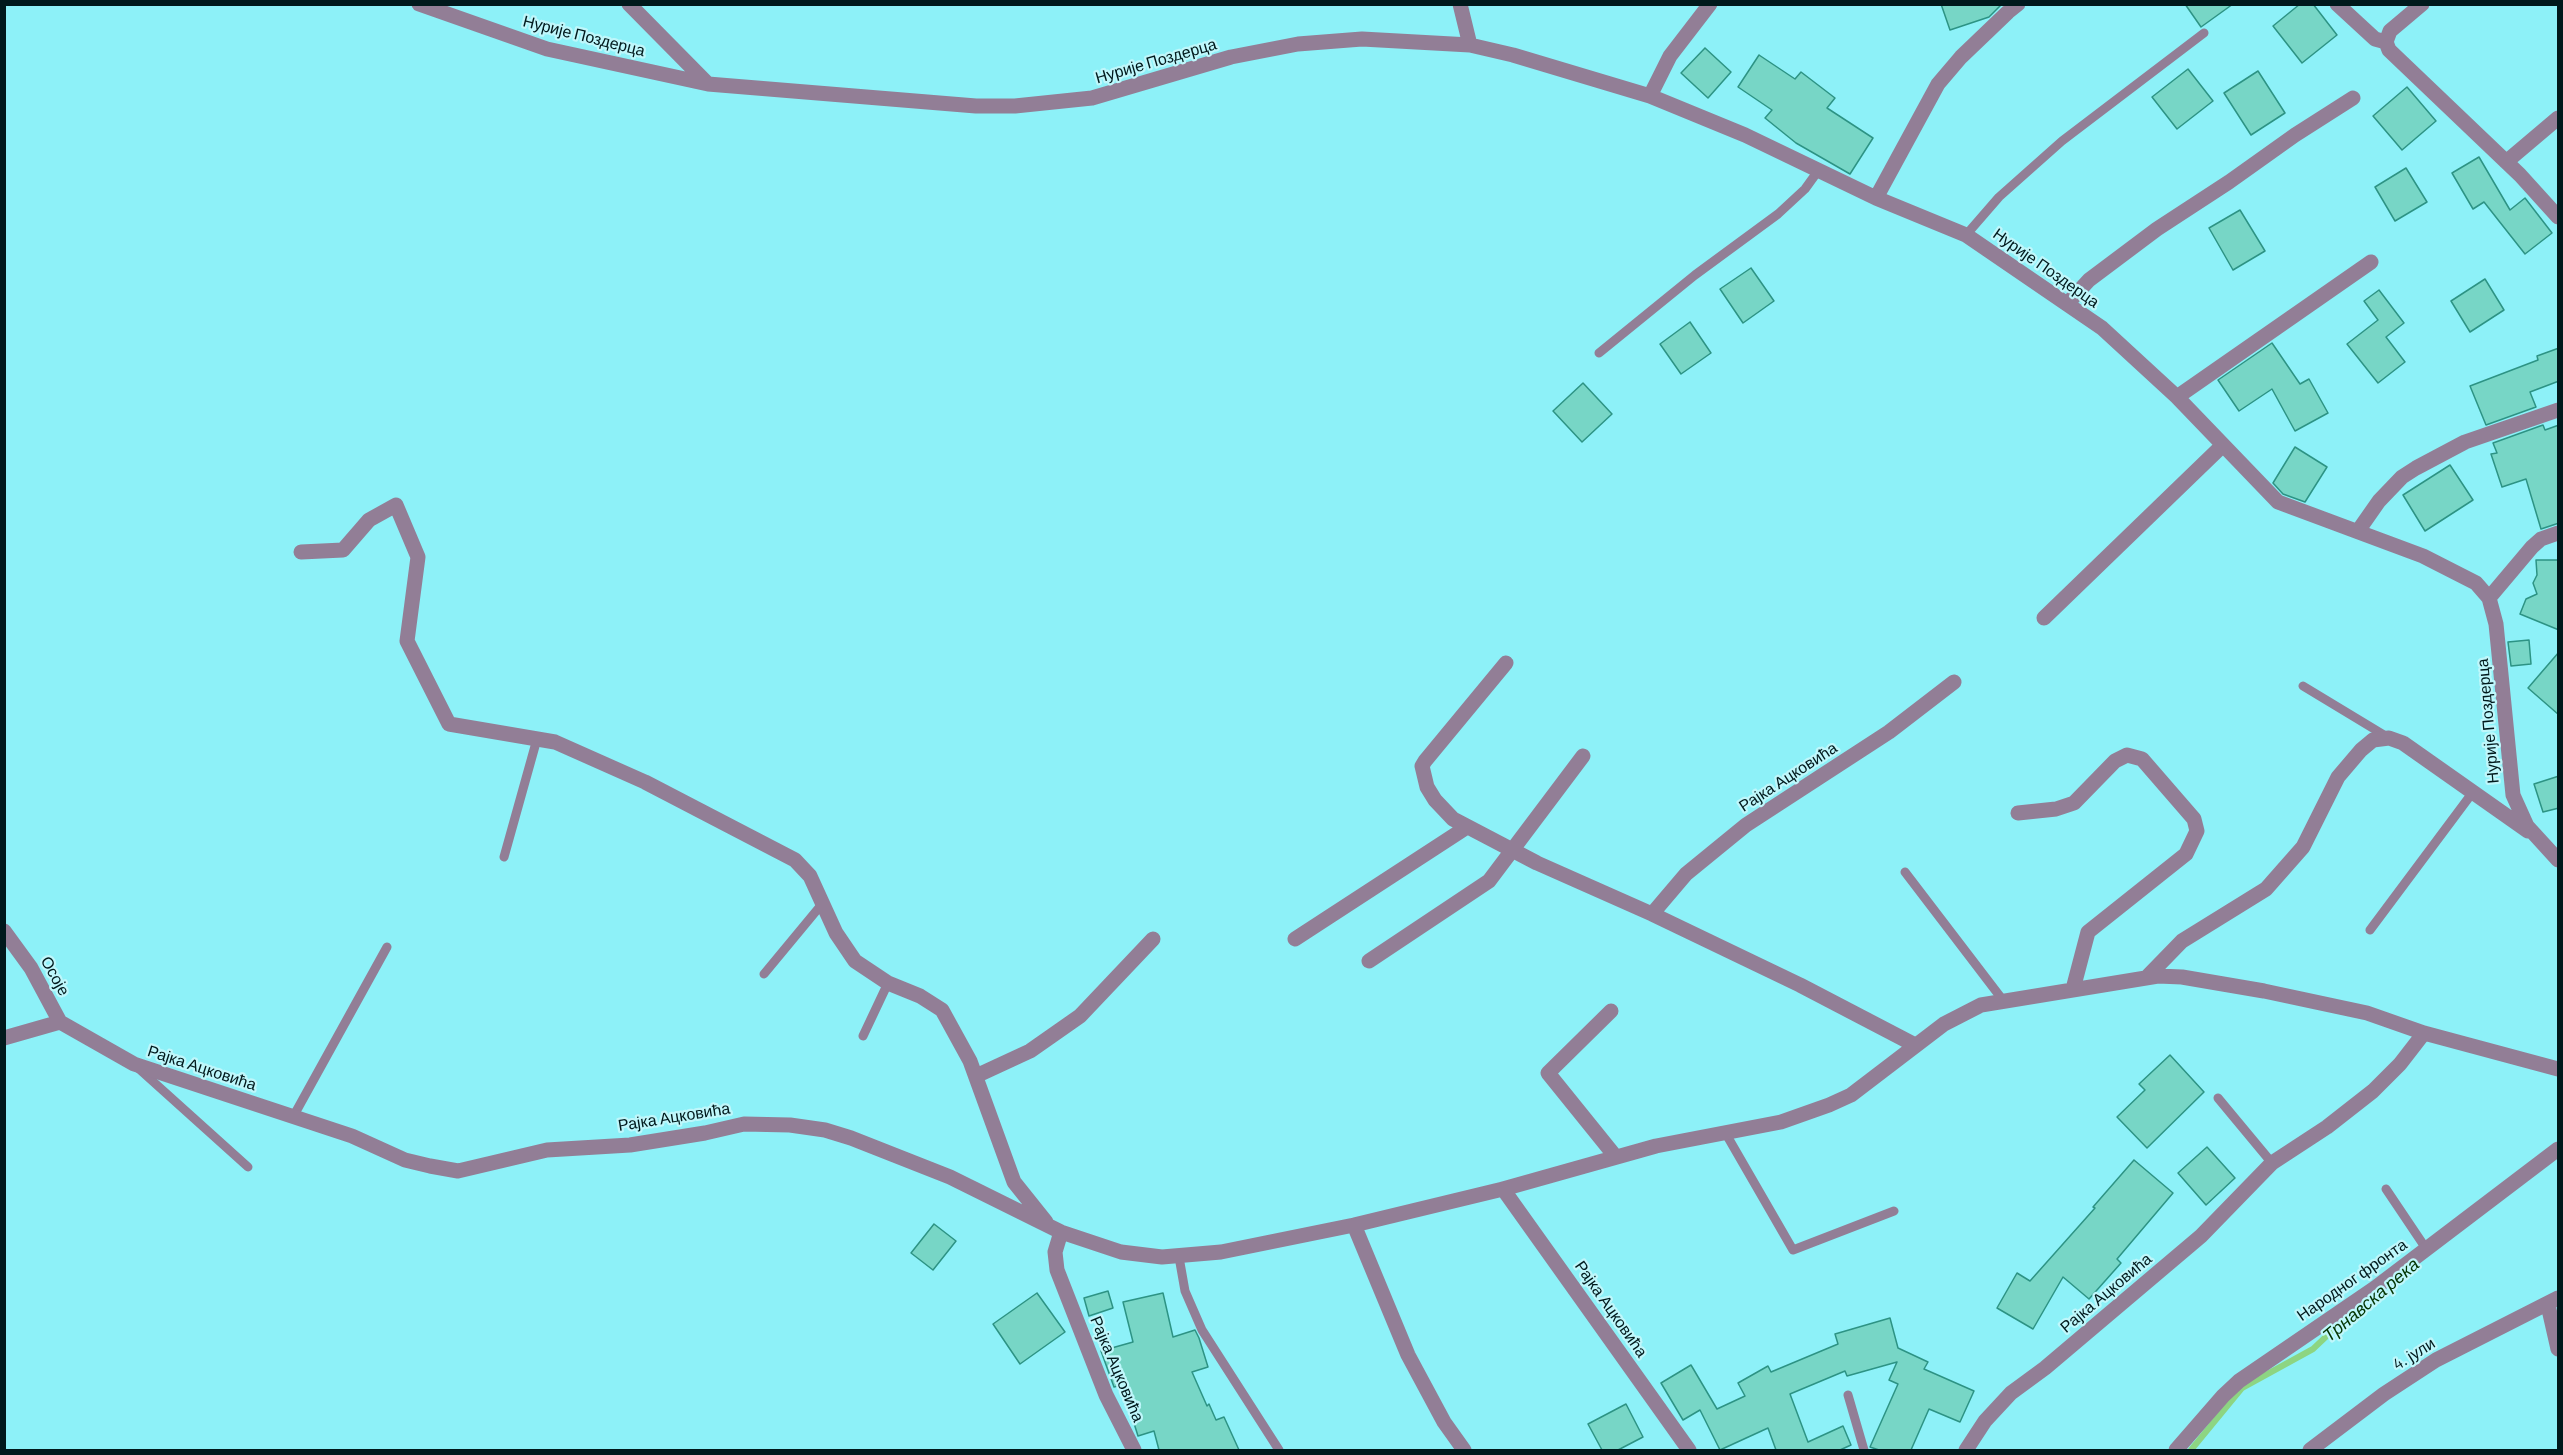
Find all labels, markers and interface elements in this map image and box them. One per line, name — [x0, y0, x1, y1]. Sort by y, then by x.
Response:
street label: Нурије Поздерца — [521, 12, 647, 60]
street label: Нурије Поздерца — [1093, 35, 1219, 87]
street label: Нурије Поздерца — [1989, 224, 2103, 312]
street label: Нурије Поздерца — [2473, 658, 2503, 784]
street label: Рајка Ацковића — [1735, 738, 1841, 816]
street label: Осоје — [36, 953, 74, 999]
street label: Рајка Ацковића — [145, 1041, 259, 1095]
street label: Рајка Ацковића — [617, 1099, 731, 1135]
street label: Народног фронта — [2293, 1235, 2411, 1325]
street label: Рајка Ацковића — [2056, 1249, 2156, 1337]
water label: Трнавска река — [2319, 1254, 2423, 1346]
street label: Рајка Ацковића — [1571, 1257, 1651, 1361]
street label: Рајка Ацковића — [1086, 1313, 1148, 1425]
street label: 4. јули — [2389, 1334, 2439, 1374]

